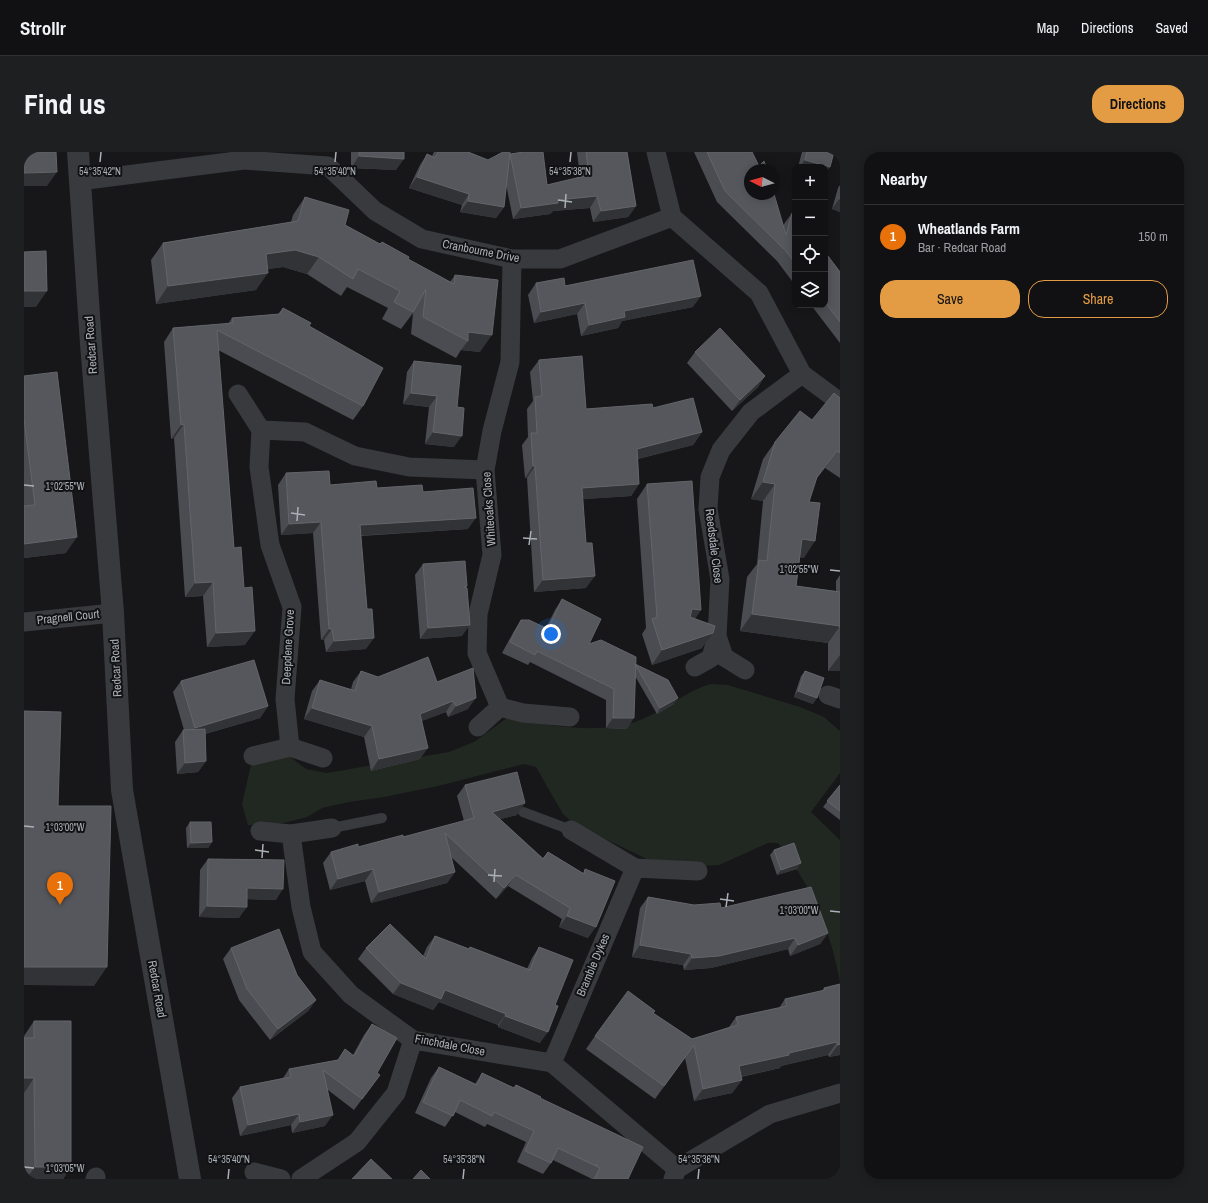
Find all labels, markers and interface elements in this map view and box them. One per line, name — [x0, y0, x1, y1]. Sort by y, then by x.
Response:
text: Strollr — [20, 15, 66, 41]
text: Map — [1037, 19, 1059, 37]
text: Directions — [1081, 19, 1133, 37]
text: Saved — [1155, 19, 1188, 37]
text: Find us — [24, 85, 106, 123]
button: Directions — [1092, 85, 1184, 123]
north arrow — [744, 164, 780, 200]
map controls — [792, 164, 828, 308]
button: + — [792, 164, 828, 200]
text: 54°35'42"N — [79, 165, 121, 178]
text: 54°35'40"N — [314, 165, 356, 178]
text: 54°35'38"N — [549, 165, 591, 178]
text: Nearby — [880, 167, 927, 190]
button: − — [792, 200, 828, 236]
text: Wheatlands Farm — [918, 218, 1020, 239]
text: 1 — [890, 228, 896, 245]
text: 150 m — [1138, 228, 1168, 245]
street label: Cranbourne Drive — [441, 236, 521, 266]
button: locate — [792, 236, 828, 272]
text: Bar · Redcar Road — [918, 239, 1006, 256]
button: layers — [792, 272, 828, 308]
button: Save — [880, 280, 1020, 318]
button: Share — [1028, 280, 1168, 318]
street label: Redcar Road — [81, 316, 101, 374]
street label: Whiteoaks Close — [478, 471, 500, 547]
text: 1°02'55"W — [45, 480, 85, 493]
street label: Reedsdale Close — [701, 508, 727, 584]
text: 1°02'55"W — [779, 563, 819, 576]
street label: Pragnell Court — [36, 606, 100, 628]
street label: Deepdene Grove — [278, 609, 298, 685]
your location — [541, 624, 561, 644]
street label: Redcar Road — [106, 639, 126, 697]
text: 1°03'00"W — [45, 821, 85, 834]
pin: 1 — [47, 872, 73, 905]
text: 1°03'00"W — [779, 904, 819, 917]
street label: Bramble Dykes — [573, 931, 613, 999]
street label: Redcar Road — [144, 959, 170, 1019]
street label: Finchdale Close — [414, 1030, 486, 1060]
text: 54°35'40"N — [208, 1153, 250, 1166]
text: 54°35'38"N — [443, 1153, 485, 1166]
text: 54°35'36"N — [678, 1153, 720, 1166]
text: 1°03'05"W — [45, 1162, 85, 1175]

